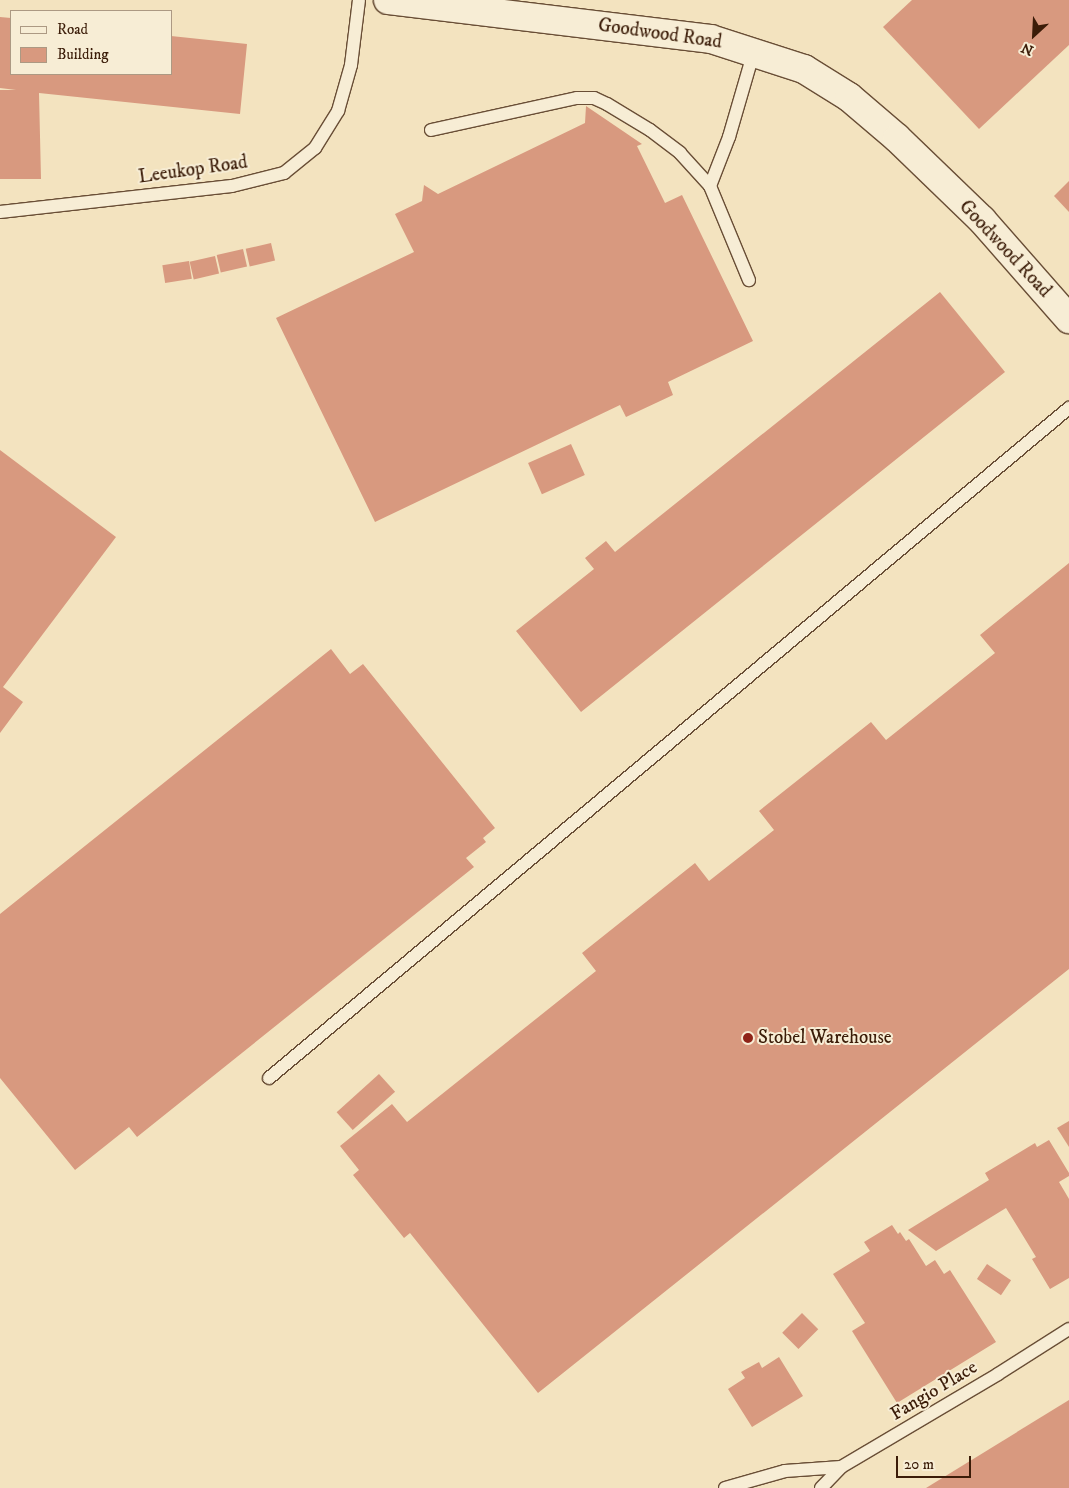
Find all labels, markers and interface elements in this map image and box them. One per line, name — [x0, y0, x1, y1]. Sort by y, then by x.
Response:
legend — [10, 10, 172, 75]
north arrow — [1009, 10, 1059, 60]
street label: Goodwood Road — [597, 14, 723, 54]
text: Road — [57, 20, 88, 39]
text: N — [1019, 38, 1037, 59]
text: Building — [57, 45, 109, 64]
street label: Leeukop Road — [137, 151, 249, 189]
street label: Goodwood Road — [954, 196, 1056, 302]
place label: Stobel Warehouse — [758, 1027, 892, 1049]
marker: Stobel Warehouse — [742, 1032, 754, 1044]
street label: Fangio Place — [886, 1356, 982, 1426]
scale bar — [899, 1446, 974, 1478]
text: 20 m — [904, 1455, 934, 1474]

